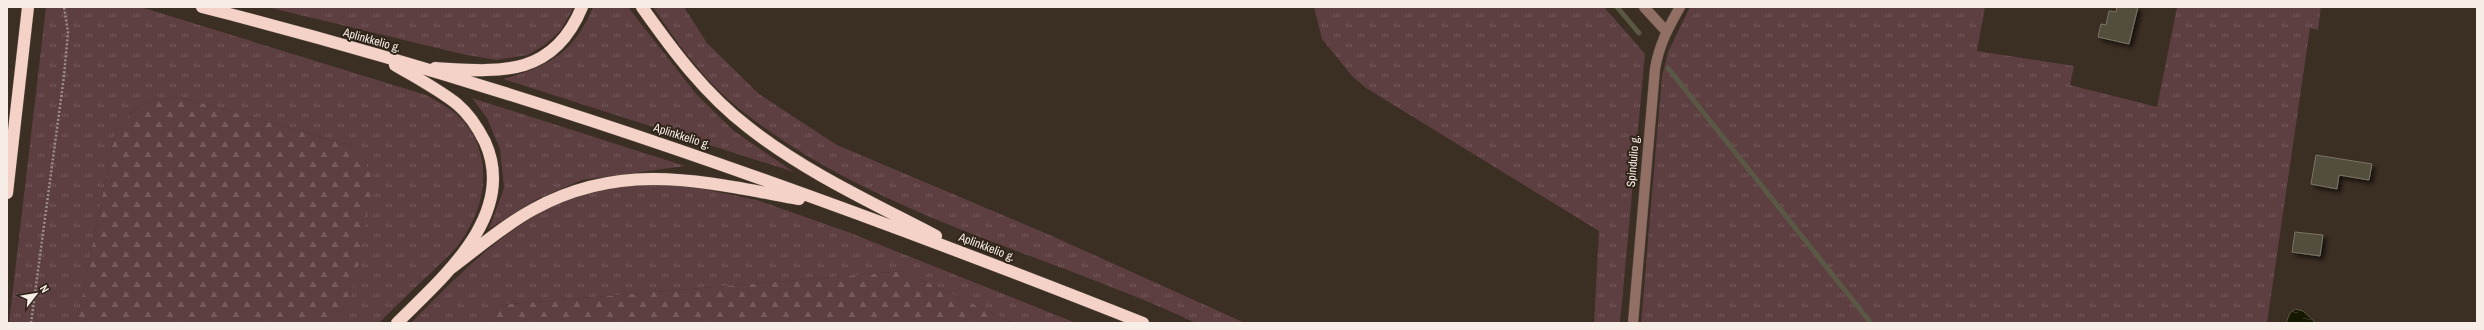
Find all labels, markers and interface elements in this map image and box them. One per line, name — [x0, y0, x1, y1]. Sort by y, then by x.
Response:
street label: Aplinkkelio g. — [340, 24, 403, 56]
street label: Aplinkkelio g. — [650, 119, 713, 153]
street label: Spindulio g. — [1623, 134, 1643, 188]
street label: Aplinkkelio g. — [956, 229, 1017, 265]
north arrow — [16, 274, 56, 314]
text: N — [37, 282, 52, 295]

